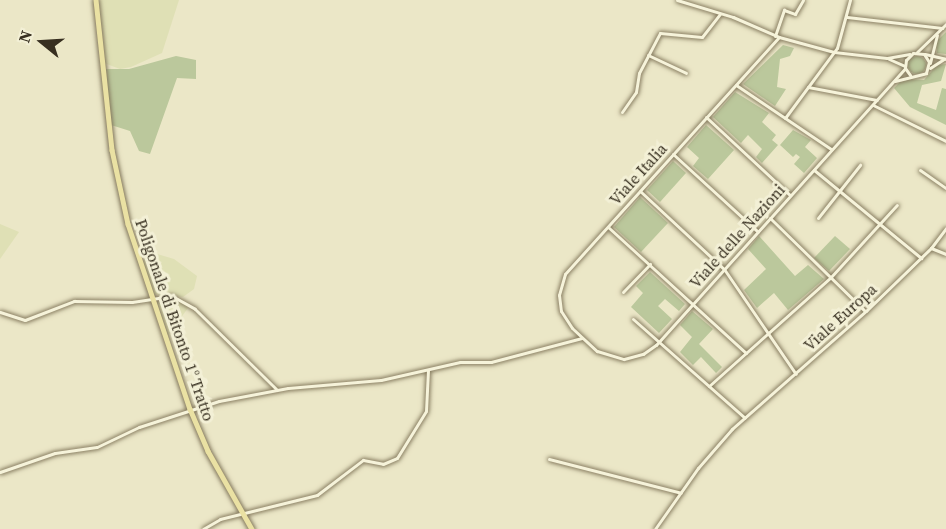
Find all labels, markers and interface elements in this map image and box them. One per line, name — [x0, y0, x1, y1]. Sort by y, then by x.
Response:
north arrow — [12, 12, 72, 72]
text: N — [13, 27, 37, 45]
street label: Viale Italia — [605, 139, 671, 209]
street label: Viale delle Nazioni — [685, 180, 789, 292]
street label: Poligonale di Bitonto 1° Tratto — [131, 216, 219, 424]
street label: Viale Europa — [800, 279, 880, 355]

